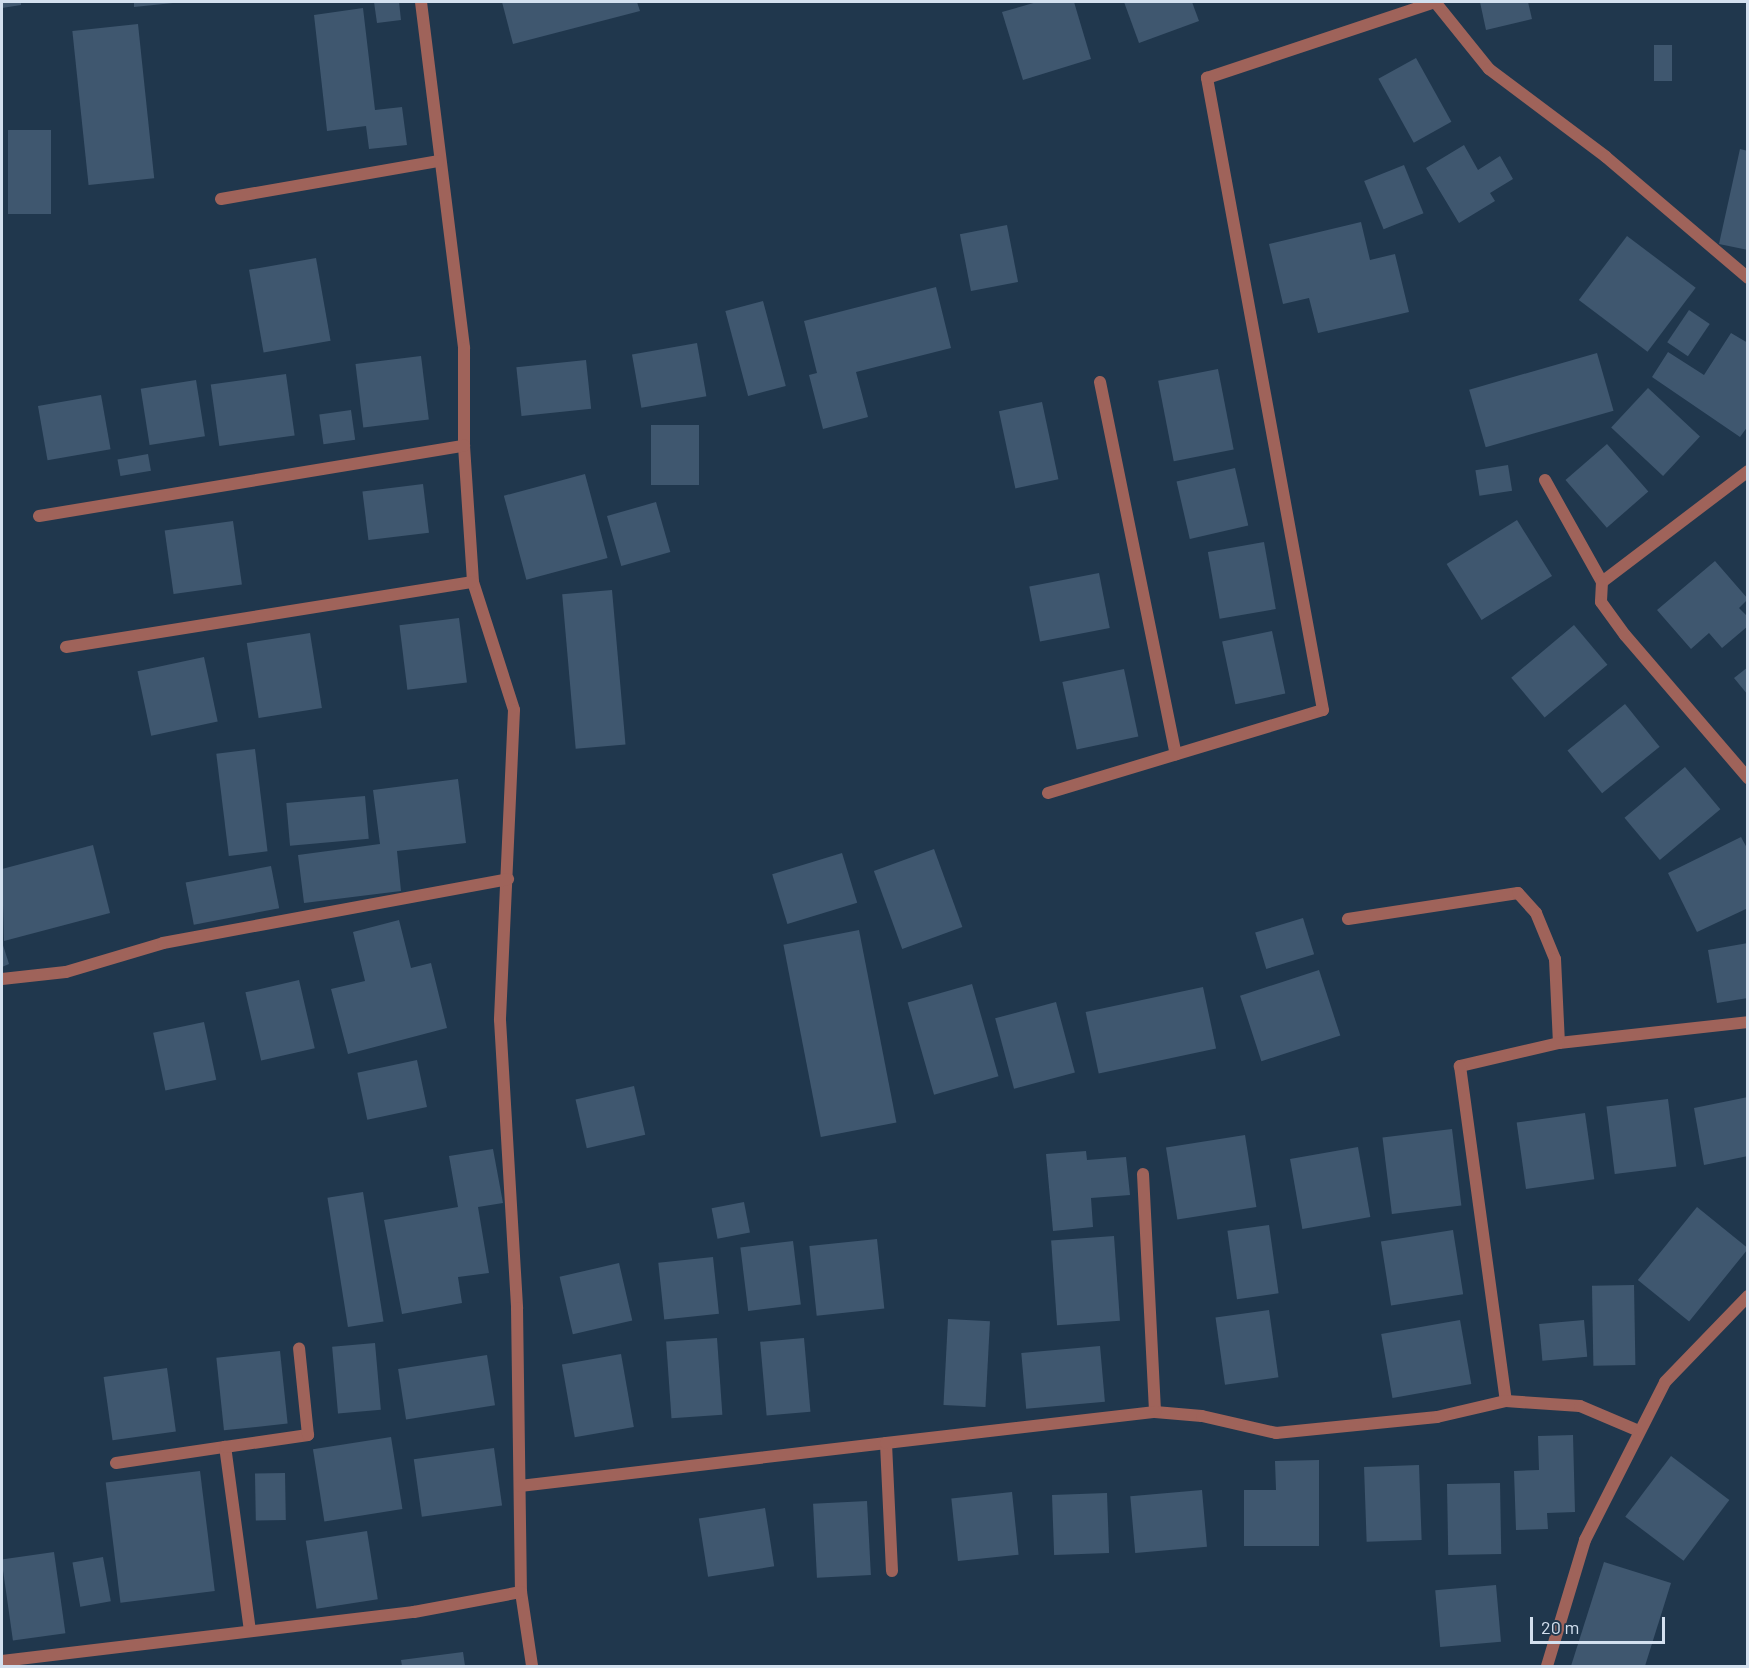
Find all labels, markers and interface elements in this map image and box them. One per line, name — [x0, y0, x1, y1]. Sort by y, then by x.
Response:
scale bar — [1533, 1605, 1668, 1643]
text: 20 m — [1541, 1616, 1579, 1638]

